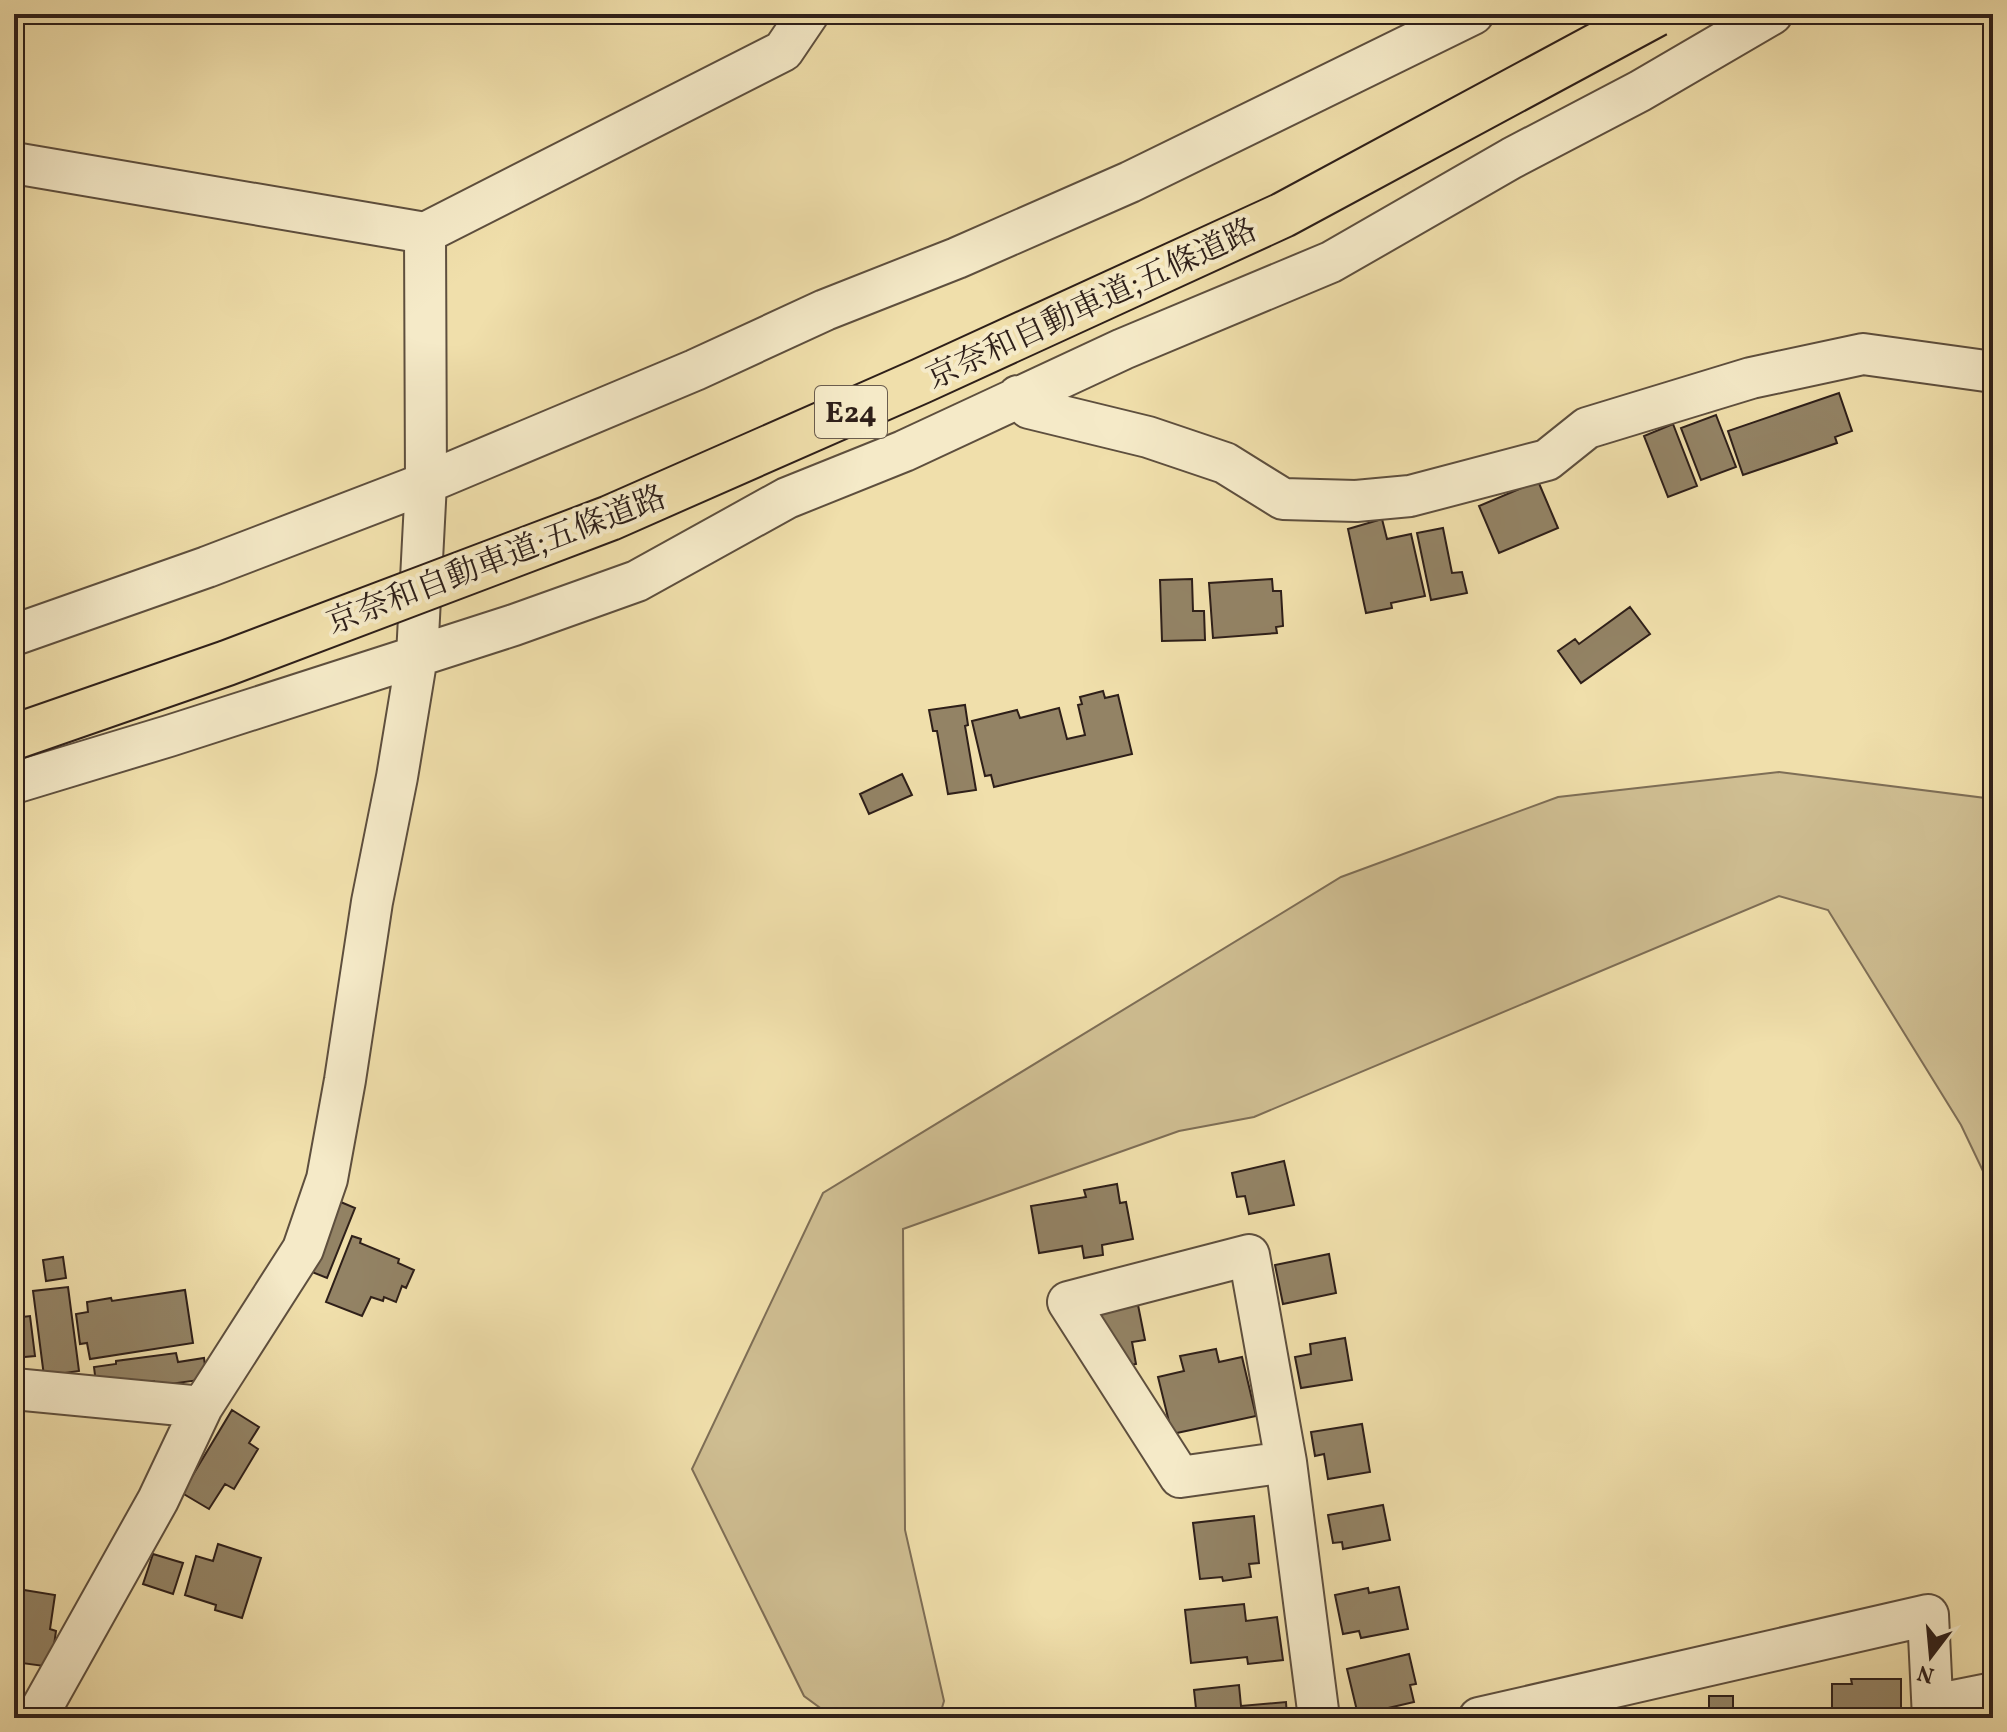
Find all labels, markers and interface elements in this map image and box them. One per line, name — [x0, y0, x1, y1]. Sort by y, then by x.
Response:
street label: 京奈和自動車道;五條道路 — [920, 210, 1265, 402]
road number: E24 — [815, 386, 887, 438]
street label: 京奈和自動車道;五條道路 — [321, 477, 673, 647]
north arrow — [1891, 1616, 1971, 1696]
text: N — [1914, 1656, 1938, 1690]

